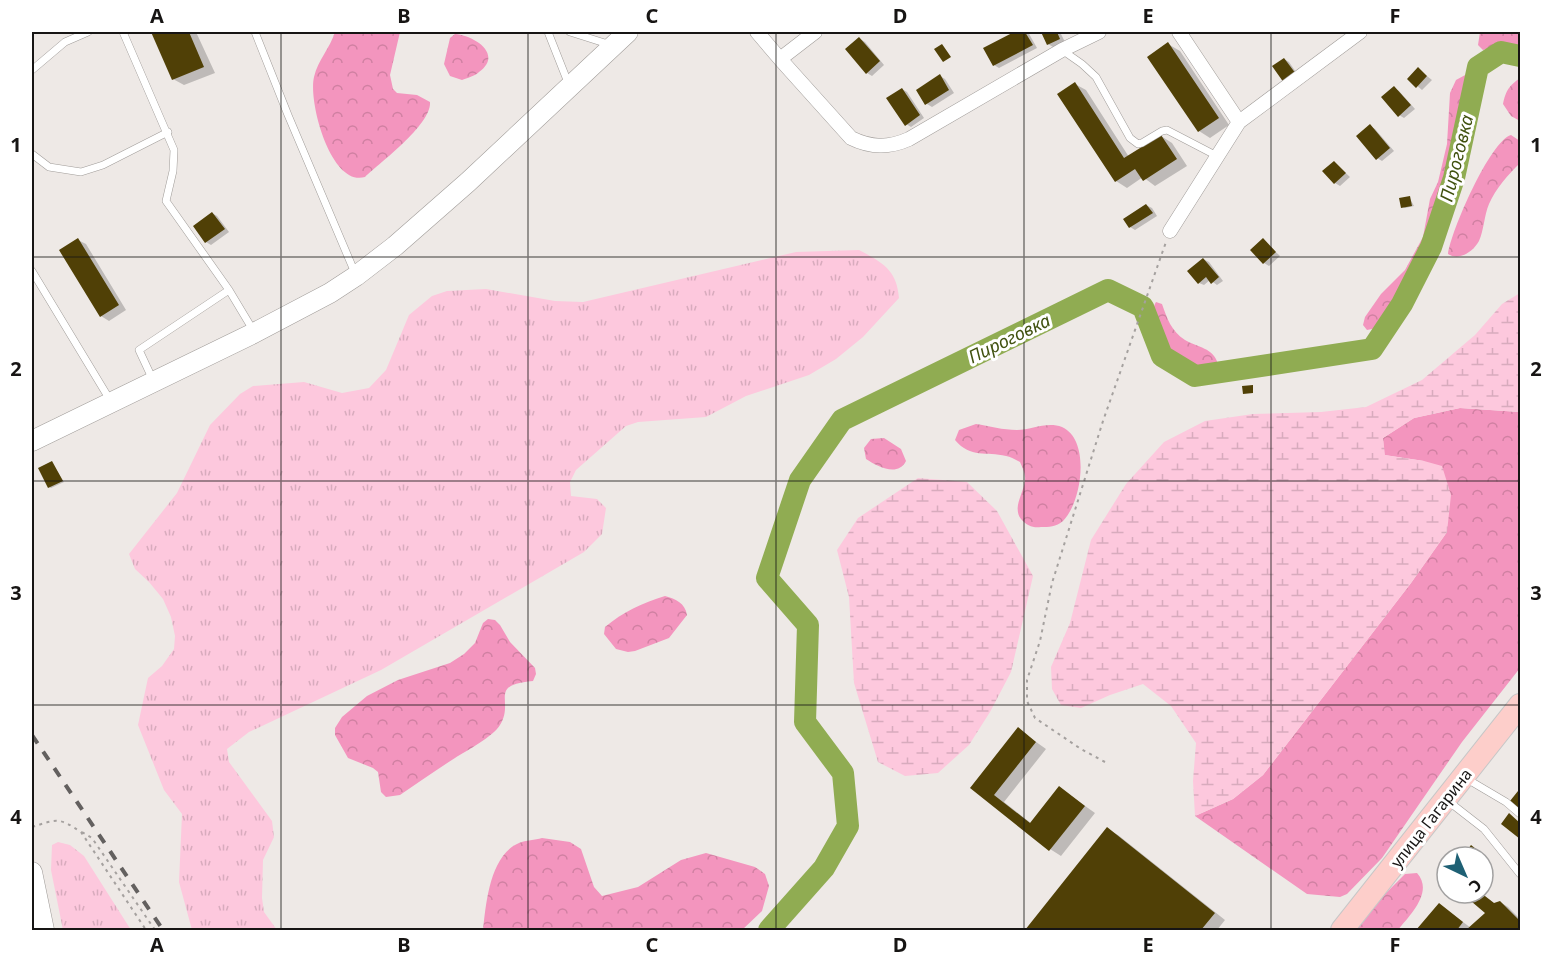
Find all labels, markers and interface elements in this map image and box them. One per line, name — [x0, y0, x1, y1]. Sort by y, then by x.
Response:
text: A — [150, 2, 164, 29]
text: B — [397, 2, 411, 29]
text: C — [646, 2, 659, 29]
text: D — [893, 2, 907, 29]
text: E — [1142, 2, 1154, 29]
text: F — [1390, 2, 1400, 29]
water label: Пироговка — [1434, 112, 1478, 204]
text: 1 — [10, 131, 22, 158]
text: 1 — [1530, 131, 1542, 158]
water label: Пироговка — [964, 308, 1054, 368]
text: 2 — [10, 355, 22, 382]
text: 2 — [1530, 355, 1542, 382]
text: 3 — [10, 579, 22, 606]
text: 3 — [1530, 579, 1542, 606]
street label: улица Гагарина — [1385, 764, 1477, 872]
text: 4 — [10, 803, 22, 830]
text: 4 — [1530, 803, 1542, 830]
north arrow — [1435, 845, 1495, 905]
text: С — [1464, 874, 1487, 897]
text: A — [150, 931, 164, 958]
text: B — [397, 931, 411, 958]
text: C — [646, 931, 659, 958]
text: D — [893, 931, 907, 958]
text: E — [1142, 931, 1154, 958]
text: F — [1390, 931, 1400, 958]

